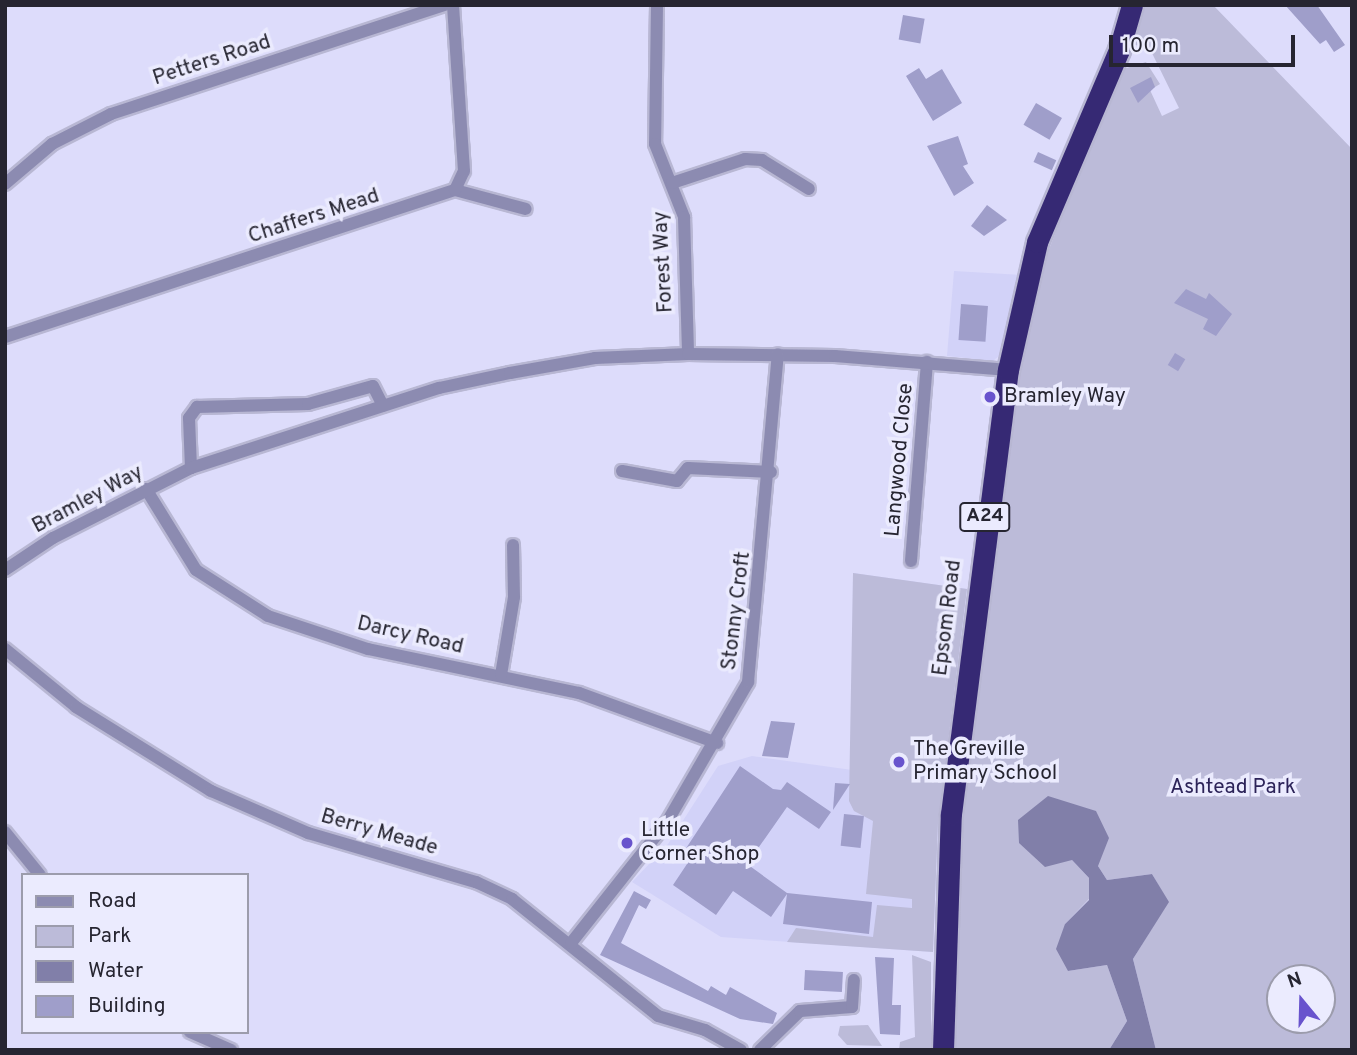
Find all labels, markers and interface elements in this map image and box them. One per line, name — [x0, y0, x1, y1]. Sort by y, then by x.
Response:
scale bar — [1112, 21, 1298, 65]
street label: Petters Road — [150, 30, 274, 92]
text: 100 m — [1122, 33, 1179, 60]
street label: Chaffers Mead — [245, 184, 383, 250]
street label: Forest Way — [649, 210, 679, 314]
street label: Langwood Close — [881, 382, 919, 538]
place label: Bramley Way — [1004, 384, 1126, 410]
marker: Bramley Way — [982, 389, 998, 405]
street label: Bramley Way — [28, 460, 148, 540]
road number: A24 — [959, 502, 1011, 532]
street label: Stonny Croft — [717, 550, 757, 672]
street label: Epsom Road — [928, 559, 968, 677]
street label: Darcy Road — [354, 612, 466, 660]
place label: The Greville Primary School — [913, 737, 1057, 787]
marker: The Greville Primary School — [891, 754, 907, 770]
park label: Ashtead Park — [1170, 775, 1296, 801]
street label: Berry Meade — [318, 804, 440, 862]
place label: Little Corner Shop — [641, 818, 759, 868]
marker: Little Corner Shop — [619, 835, 635, 851]
legend — [21, 873, 248, 1034]
text: Road — [88, 888, 137, 915]
text: Park — [88, 923, 131, 950]
text: Water — [88, 958, 143, 985]
north arrow — [1266, 964, 1336, 1034]
text: N — [1284, 967, 1305, 995]
text: Building — [88, 993, 166, 1020]

